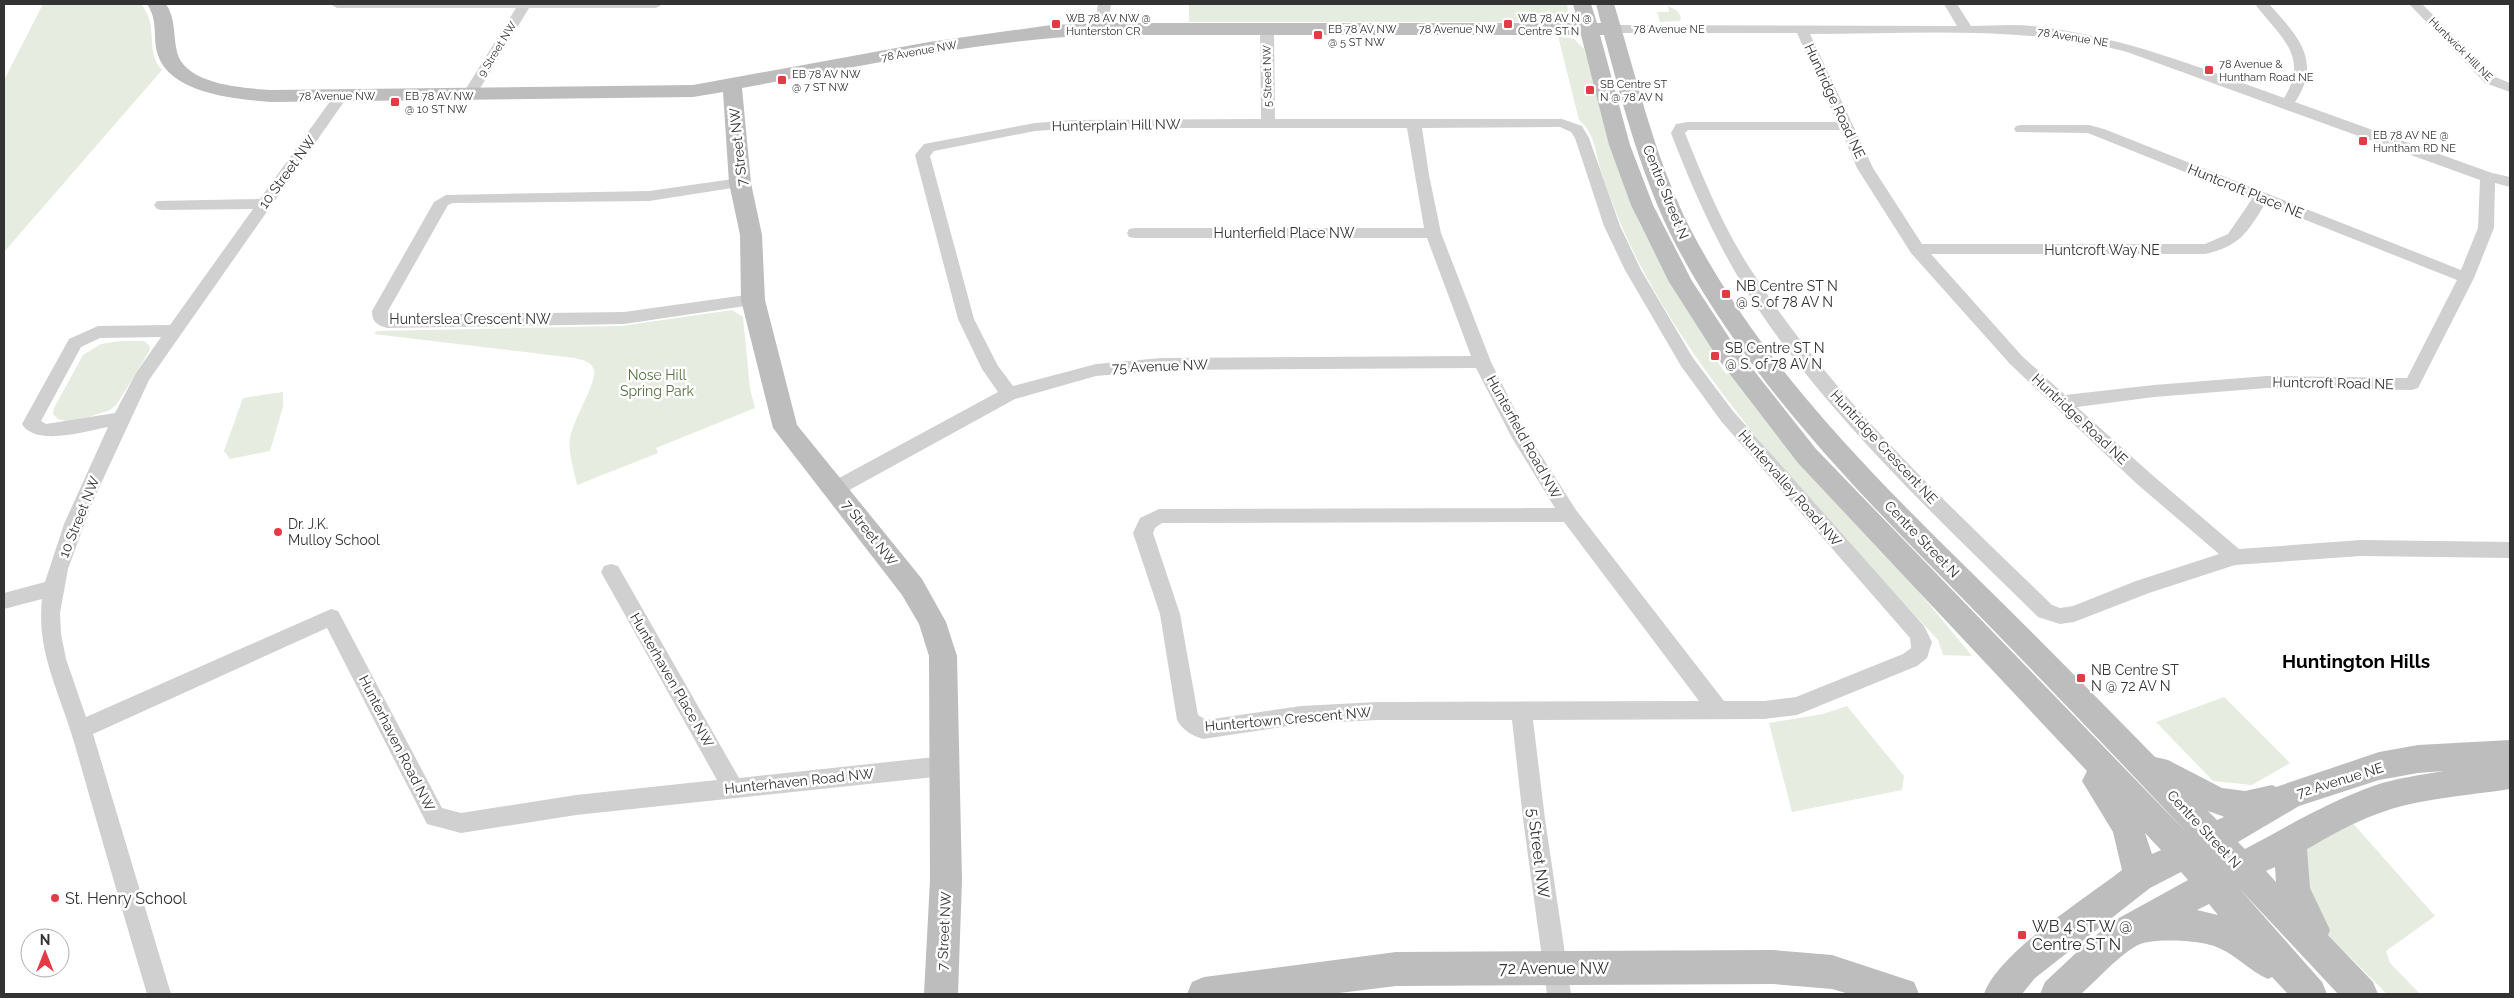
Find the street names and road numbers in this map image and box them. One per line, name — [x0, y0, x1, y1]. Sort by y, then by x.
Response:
street label: Huntwick Hill NE — [2426, 15, 2495, 84]
street label: 9 Street NW — [475, 19, 520, 79]
street label: 78 Avenue NW — [1419, 23, 1496, 36]
street label: 78 Avenue NE — [1633, 23, 1705, 36]
street label: 78 Avenue NE — [2037, 25, 2110, 50]
street label: 78 Avenue NW — [880, 38, 958, 65]
street label: Huntridge Road NE — [1801, 41, 1869, 161]
street label: 5 Street NW — [1260, 44, 1275, 107]
street label: 78 Avenue NW — [299, 90, 376, 103]
street label: 7 Street NW — [726, 107, 750, 187]
street label: Hunterplain Hill NW — [1051, 116, 1181, 134]
street label: 10 Street NW — [255, 132, 319, 211]
street label: Centre Street N — [1640, 143, 1692, 241]
street label: Huntcroft Place NE — [2186, 160, 2306, 222]
street label: Hunterfield Place NW — [1214, 225, 1355, 241]
street label: Huntcroft Way NE — [2044, 242, 2160, 258]
street label: Hunterslea Crescent NW — [389, 311, 551, 327]
street label: 75 Avenue NW — [1112, 356, 1209, 376]
street label: Huntridge Road NE — [2029, 371, 2131, 467]
street label: Hunterfield Road NW — [1483, 373, 1565, 502]
street label: Huntcroft Road NE — [2272, 374, 2394, 392]
street label: Huntridge Crescent NE — [1827, 387, 1941, 507]
street label: Huntervalley Road NW — [1735, 427, 1845, 550]
street label: 10 Street NW — [55, 474, 103, 560]
street label: 7 Street NW — [839, 497, 901, 569]
street label: Centre Street N — [1881, 497, 1963, 581]
street label: Hunterhaven Place NW — [627, 610, 717, 750]
street label: Hunterhaven Road NW — [356, 673, 438, 814]
street label: Huntertown Crescent NW — [1204, 704, 1372, 734]
street label: 72 Avenue NE — [2295, 759, 2385, 801]
street label: Hunterhaven Road NW — [724, 765, 875, 797]
street label: Centre Street N — [2164, 787, 2244, 871]
street label: 5 Street NW — [1524, 807, 1553, 899]
street label: 7 Street NW — [934, 891, 954, 971]
street label: 72 Avenue NW — [1499, 959, 1609, 978]

